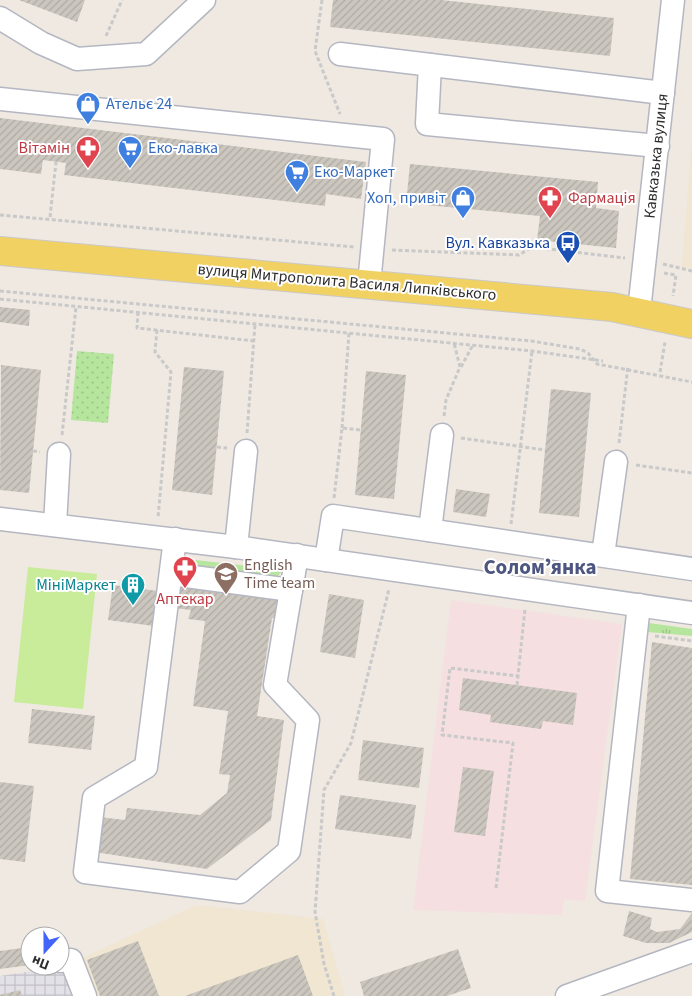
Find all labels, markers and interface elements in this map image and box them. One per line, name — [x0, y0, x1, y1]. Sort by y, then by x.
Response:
shop icon: Ательє 24 — [75, 91, 101, 125]
street label: Кавказька вулиця — [638, 92, 674, 220]
place label: Ательє 24 — [106, 93, 172, 115]
pharmacy icon: Вітамін — [75, 135, 101, 169]
supermarket icon: Еко-лавка — [117, 135, 143, 169]
place label: Вітамін — [19, 137, 70, 159]
place label: Еко-лавка — [148, 137, 218, 159]
supermarket icon: Еко-Маркет — [284, 159, 310, 193]
place label: Еко-Маркет — [314, 161, 395, 183]
shop icon: Хоп, привіт — [450, 185, 476, 219]
pharmacy icon: Фармація — [537, 185, 563, 219]
place label: Хоп, привіт — [367, 187, 446, 209]
place label: Фармація — [568, 187, 636, 209]
bus stop icon: Вул. Кавказька — [555, 230, 581, 264]
place label: Вул. Кавказька — [446, 232, 550, 254]
street label: вулиця Митрополита Василя Липківського — [197, 258, 497, 306]
district label: Соломʼянка — [483, 552, 597, 582]
place label: English Time team — [244, 554, 315, 594]
pharmacy icon: Аптекар — [172, 555, 198, 589]
school or university icon: English Time team — [213, 561, 239, 595]
building icon: МініМаркет — [120, 572, 146, 606]
place label: МініМаркет — [36, 574, 116, 596]
place label: Аптекар — [156, 588, 214, 610]
north arrow — [20, 926, 70, 976]
text: Пн — [29, 950, 52, 975]

